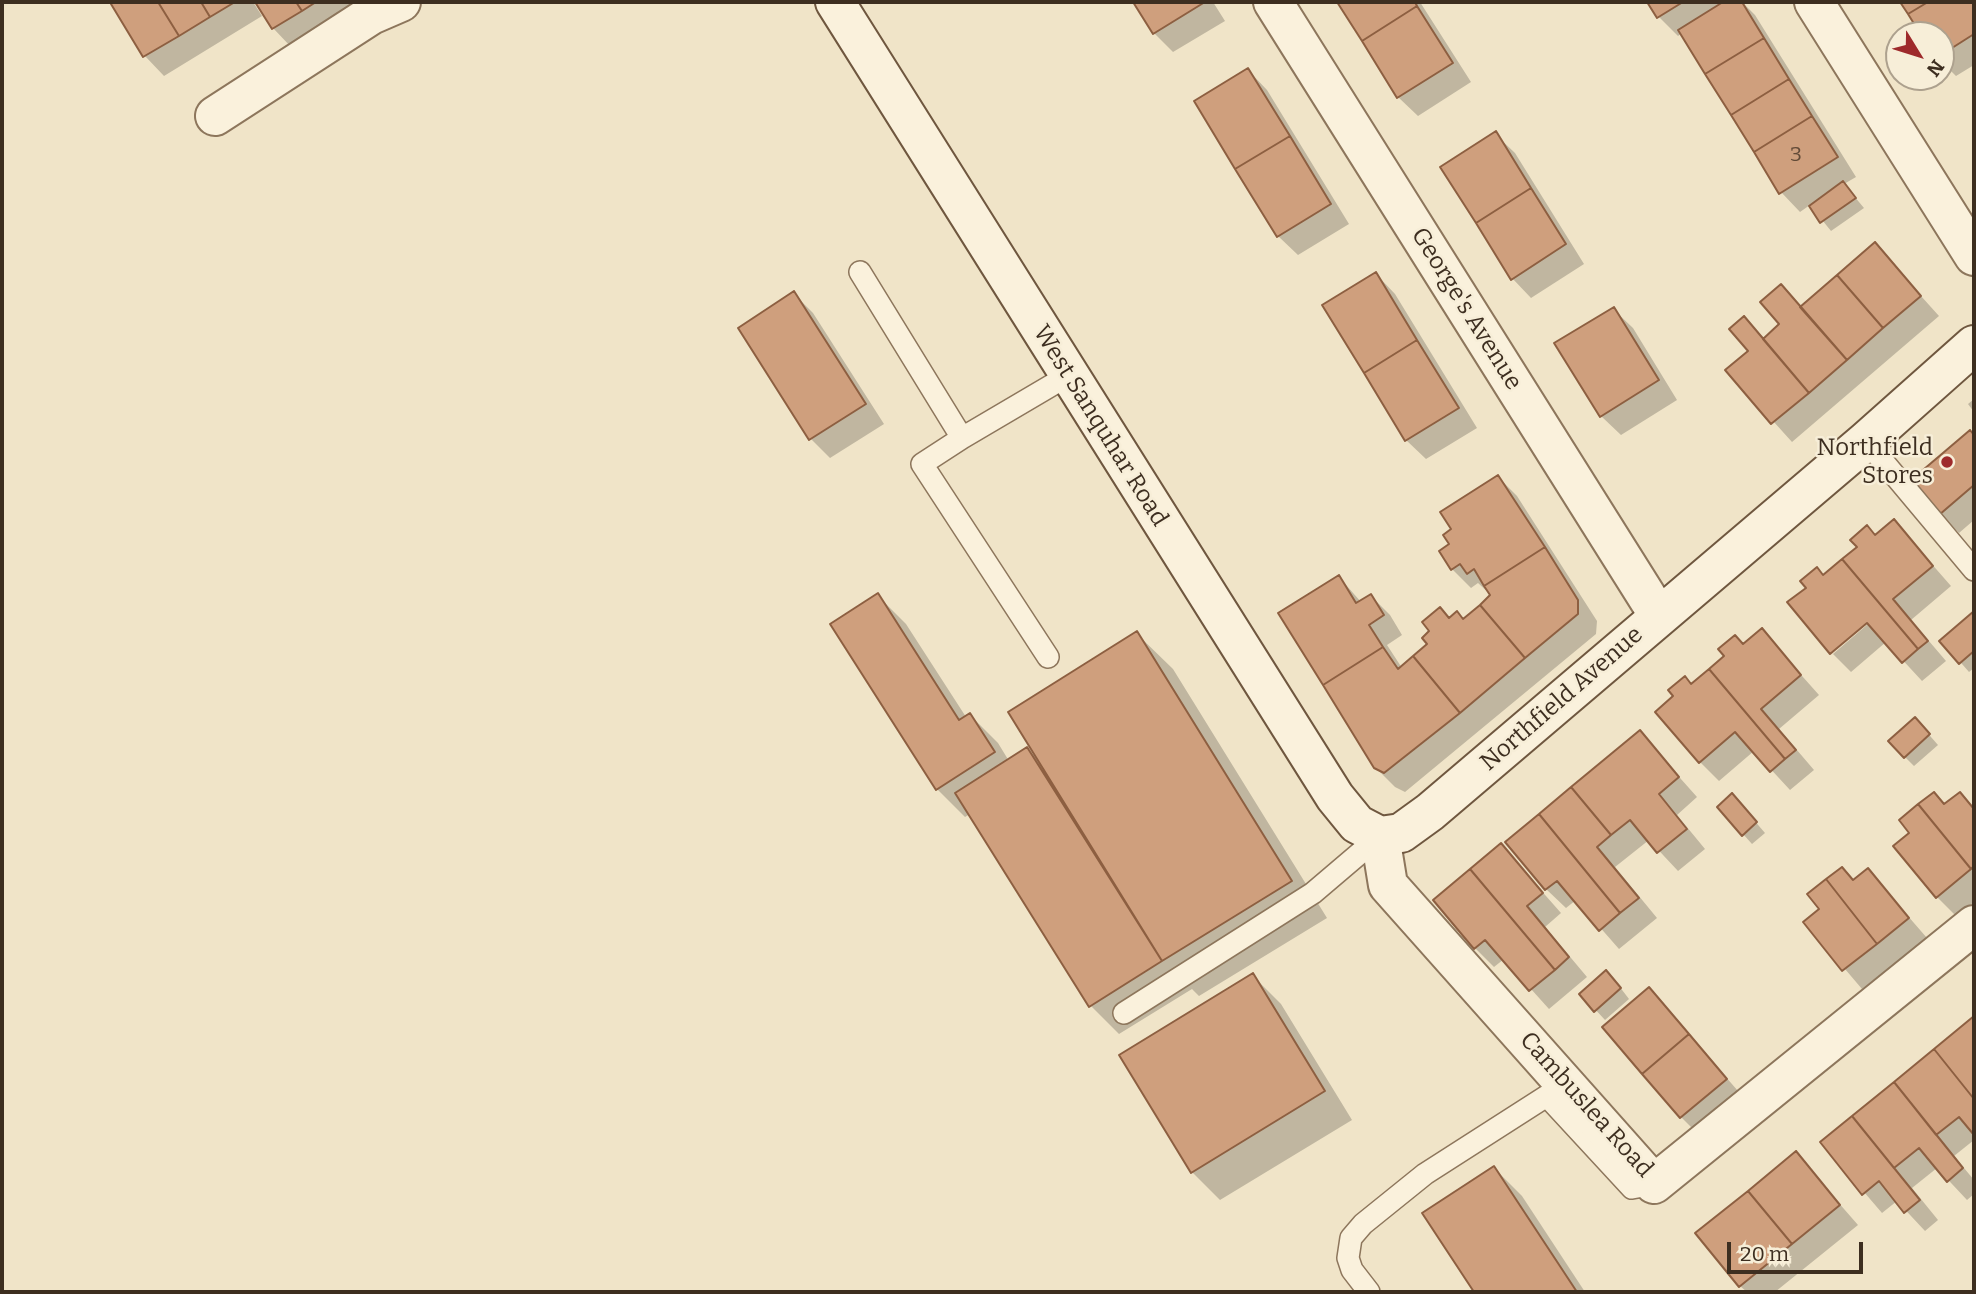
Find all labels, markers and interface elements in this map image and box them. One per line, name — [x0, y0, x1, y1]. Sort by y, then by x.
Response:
north arrow — [1885, 21, 1955, 91]
text: N — [1922, 55, 1949, 81]
house number: 3 — [1790, 142, 1802, 168]
street label: George's Avenue — [1405, 223, 1527, 395]
street label: West Sanquhar Road — [1026, 320, 1174, 532]
place label: Northfield Stores — [1817, 434, 1933, 490]
marker: Northfield Stores — [1939, 454, 1955, 470]
street label: Northfield Avenue — [1475, 621, 1649, 777]
street label: Cambuslea Road — [1513, 1026, 1659, 1184]
scale bar — [1731, 1228, 1868, 1272]
text: 20 m — [1740, 1241, 1789, 1267]

